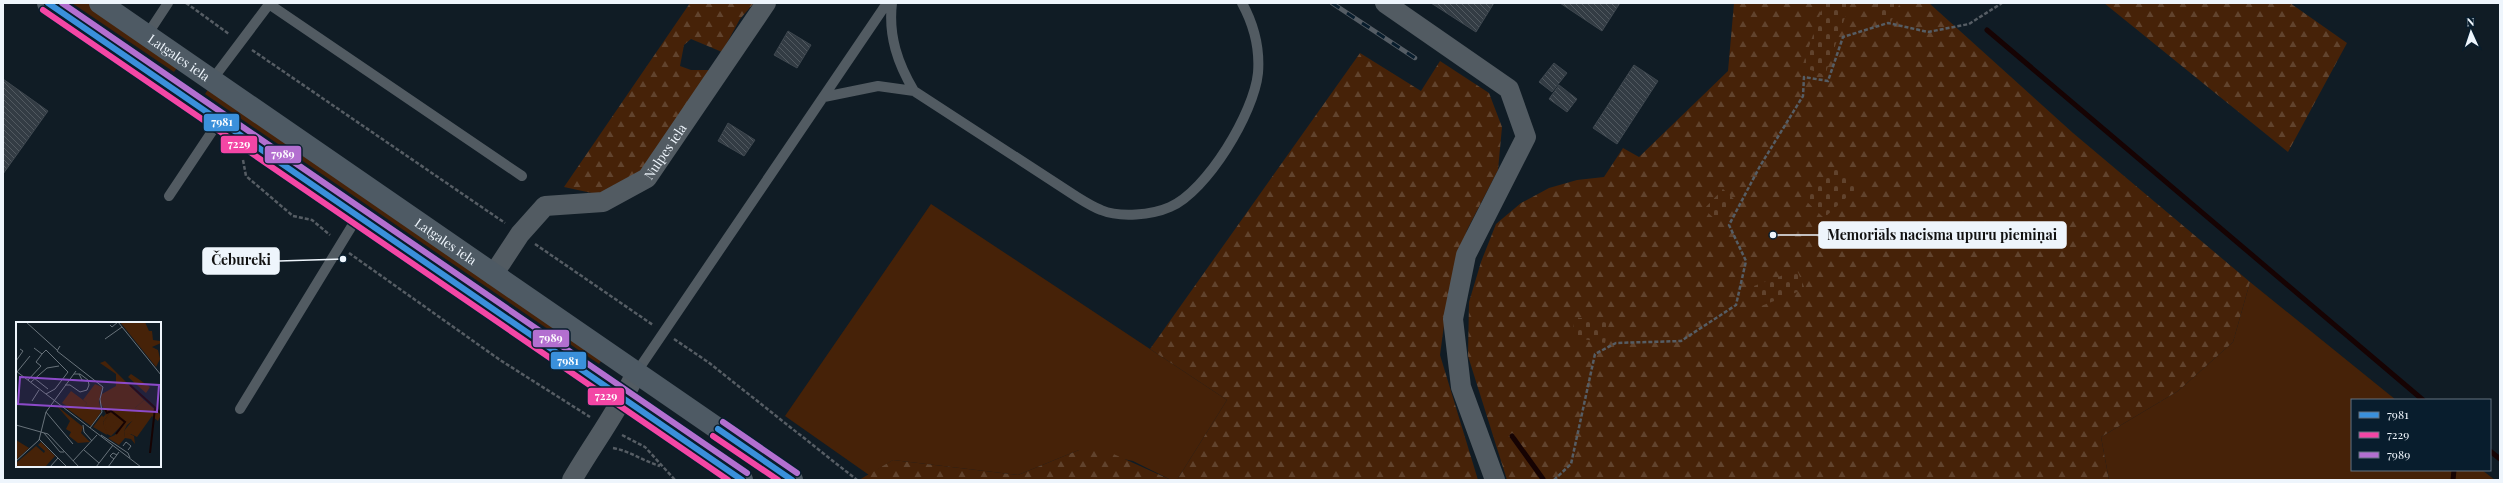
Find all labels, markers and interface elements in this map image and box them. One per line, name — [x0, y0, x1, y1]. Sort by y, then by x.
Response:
north arrow — [2451, 12, 2491, 52]
text: N — [2466, 14, 2475, 29]
street label: Latgales iela — [145, 30, 214, 85]
line badge: 7981 — [203, 113, 240, 132]
text: 7981 — [211, 114, 233, 129]
street label: Nulpes iela — [640, 119, 690, 182]
line badge: 7229 — [220, 135, 258, 154]
text: 7229 — [228, 136, 250, 151]
line badge: 7989 — [264, 145, 302, 164]
text: 7989 — [271, 146, 295, 161]
street label: Latgales iela — [412, 214, 481, 269]
callout: Memoriāls nacisma upuru piemiņai — [1819, 222, 2066, 248]
text: Memoriāls nacisma upuru piemiņai — [1827, 225, 2058, 244]
callout: Čebureki — [203, 248, 279, 274]
text: Čebureki — [211, 250, 271, 269]
inset map — [16, 322, 161, 467]
line badge: 7989 — [532, 329, 570, 348]
text: 7989 — [539, 330, 563, 345]
line badge: 7981 — [550, 351, 587, 370]
text: 7981 — [557, 353, 579, 368]
line badge: 7229 — [587, 387, 625, 406]
text: 7229 — [595, 388, 617, 403]
legend — [2351, 399, 2491, 471]
text: 7981 — [2387, 406, 2409, 422]
text: 7229 — [2387, 426, 2409, 442]
text: 7989 — [2387, 446, 2410, 462]

